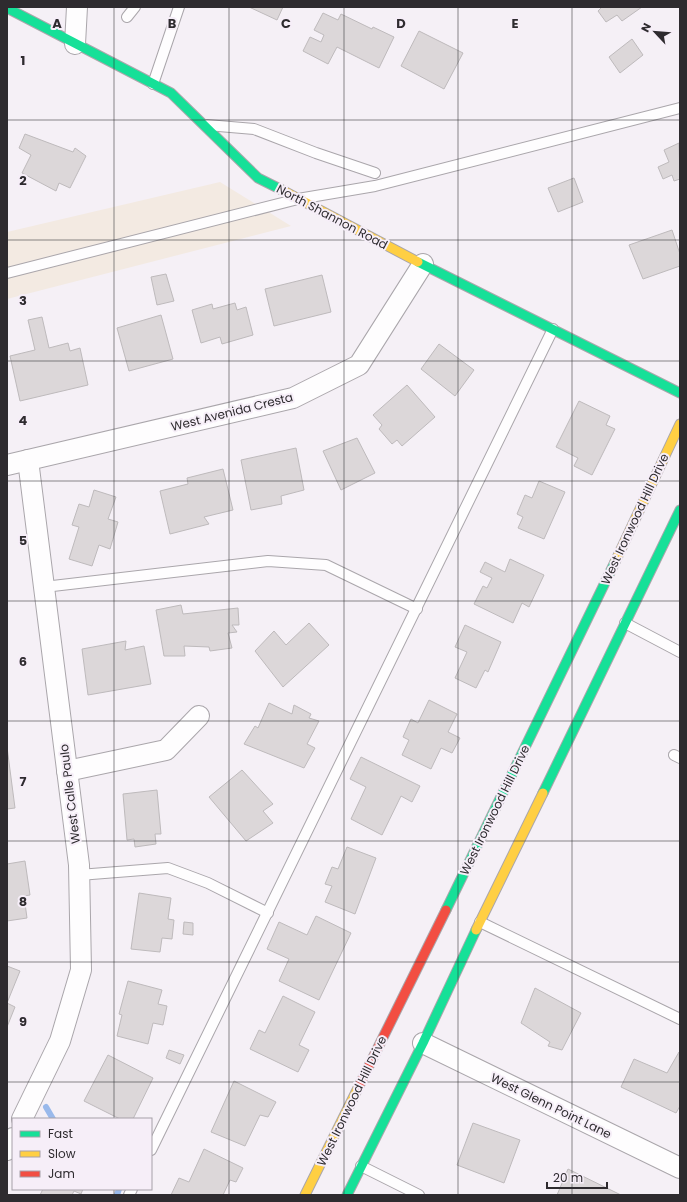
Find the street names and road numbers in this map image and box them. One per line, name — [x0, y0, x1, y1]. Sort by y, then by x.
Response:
street label: North Shannon Road — [274, 180, 391, 253]
street label: West Avenida Cresta — [169, 388, 295, 435]
street label: West Ironwood Hill Drive — [597, 451, 672, 587]
street label: West Ironwood Hill Drive — [456, 742, 533, 878]
street label: West Calle Paulo — [55, 743, 84, 845]
street label: West Ironwood Hill Drive — [313, 1033, 390, 1169]
street label: West Glenn Point Lane — [488, 1069, 615, 1142]

